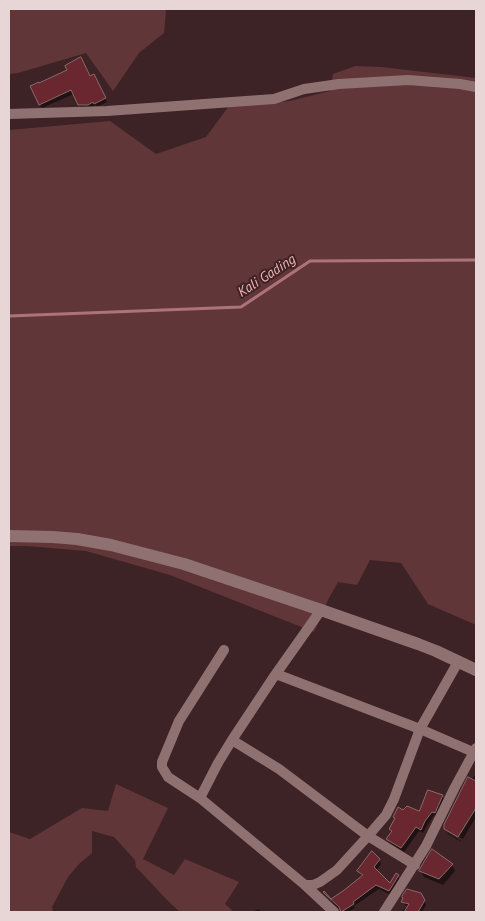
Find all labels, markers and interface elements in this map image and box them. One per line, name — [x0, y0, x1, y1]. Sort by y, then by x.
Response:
water label: Kali Gading — [235, 251, 299, 301]

